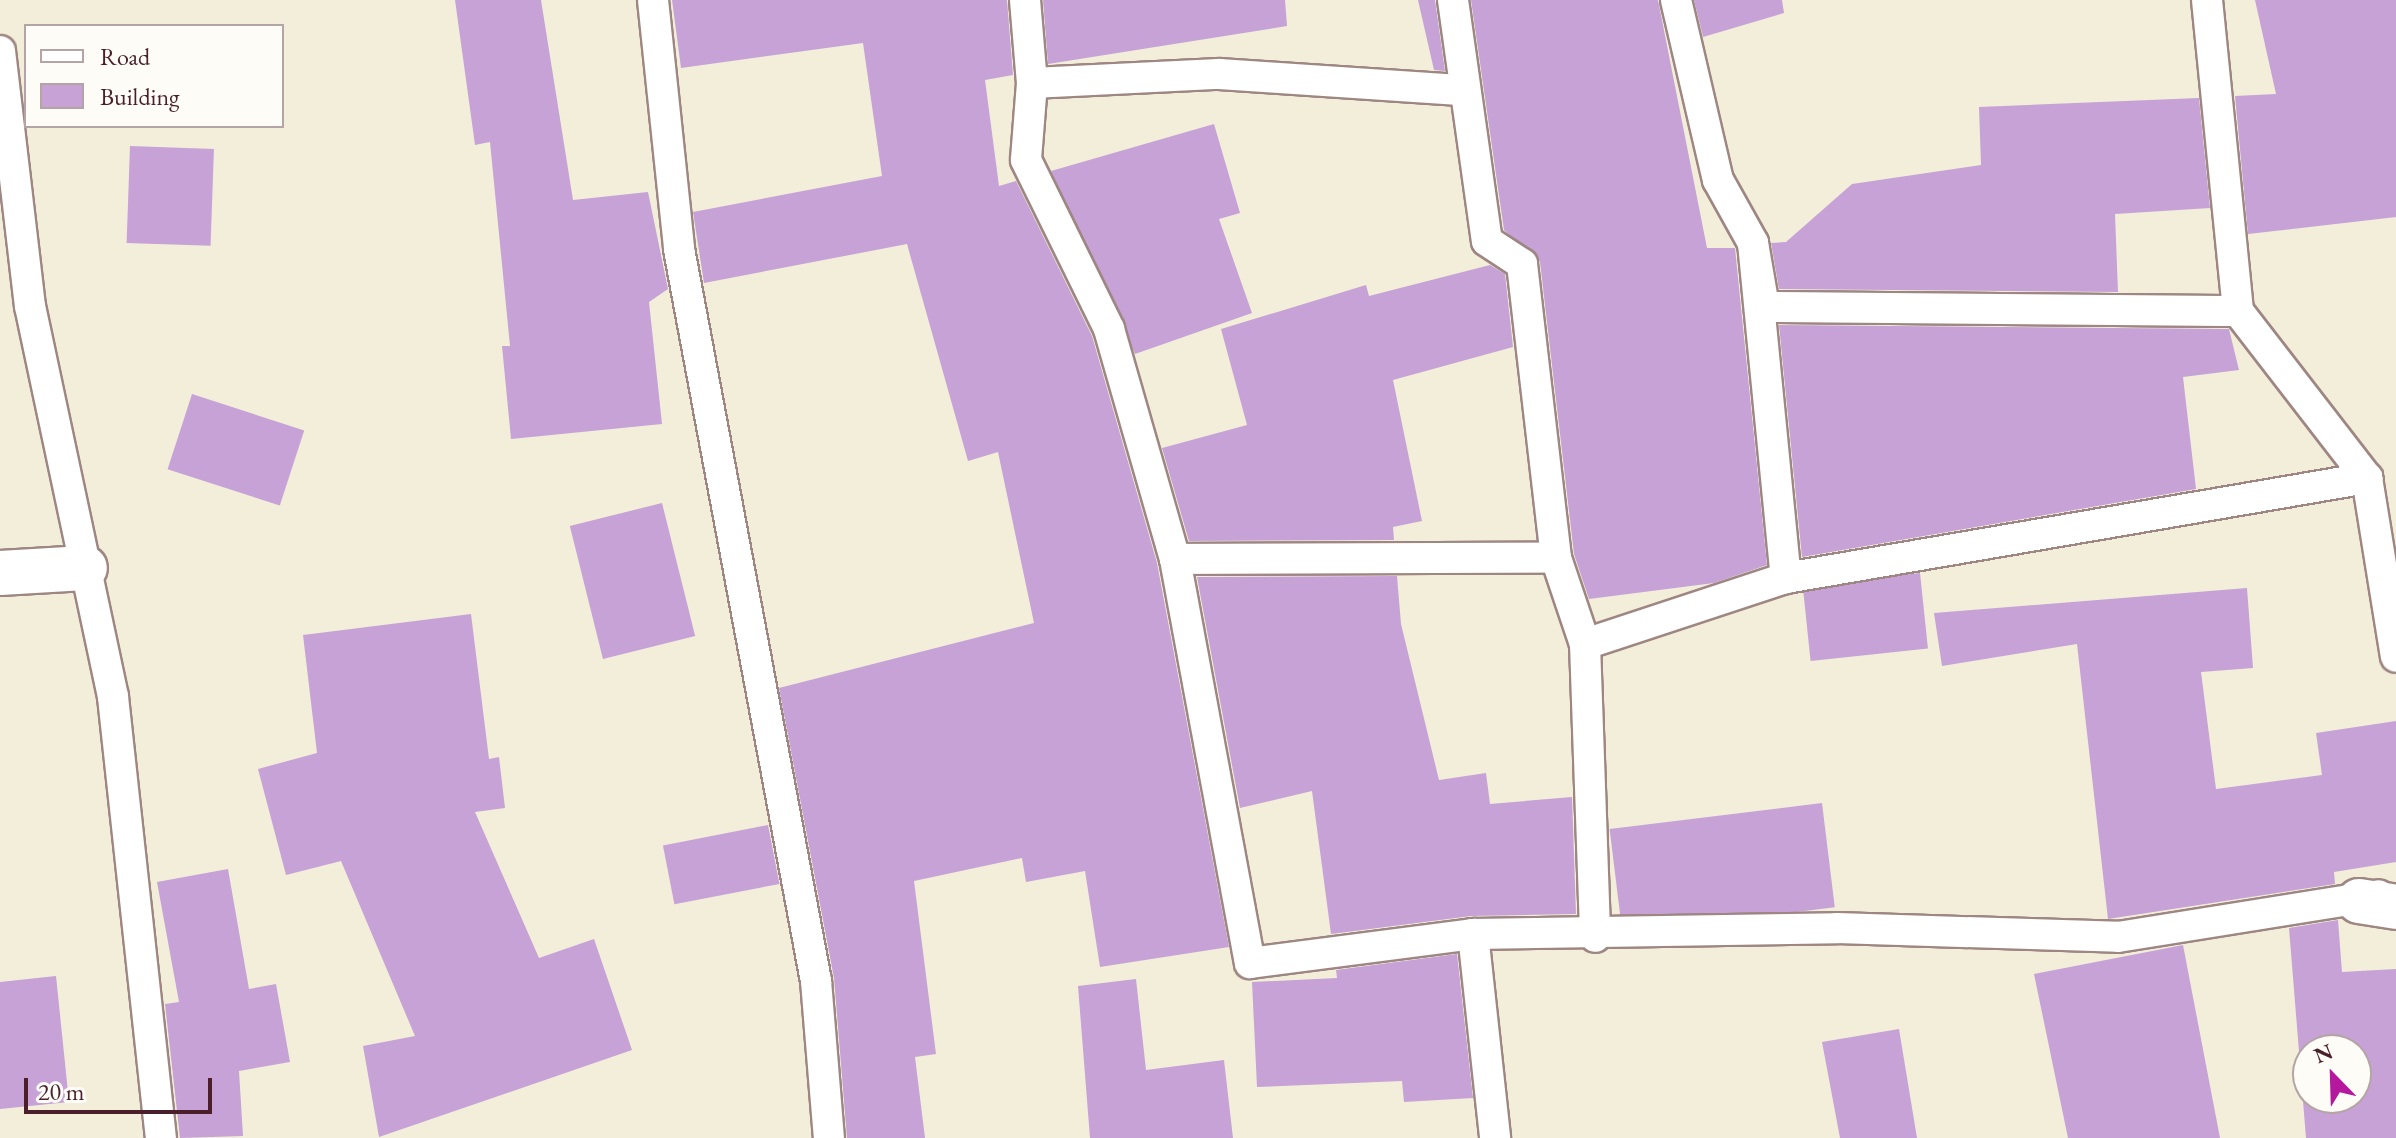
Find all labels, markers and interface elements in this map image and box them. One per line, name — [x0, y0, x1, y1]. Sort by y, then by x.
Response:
legend — [24, 24, 284, 128]
text: Road — [100, 41, 150, 72]
text: Building — [100, 81, 180, 112]
north arrow — [2292, 1034, 2372, 1114]
text: N — [2309, 1036, 2337, 1070]
scale bar — [28, 1062, 216, 1112]
text: 20 m — [38, 1076, 85, 1107]

